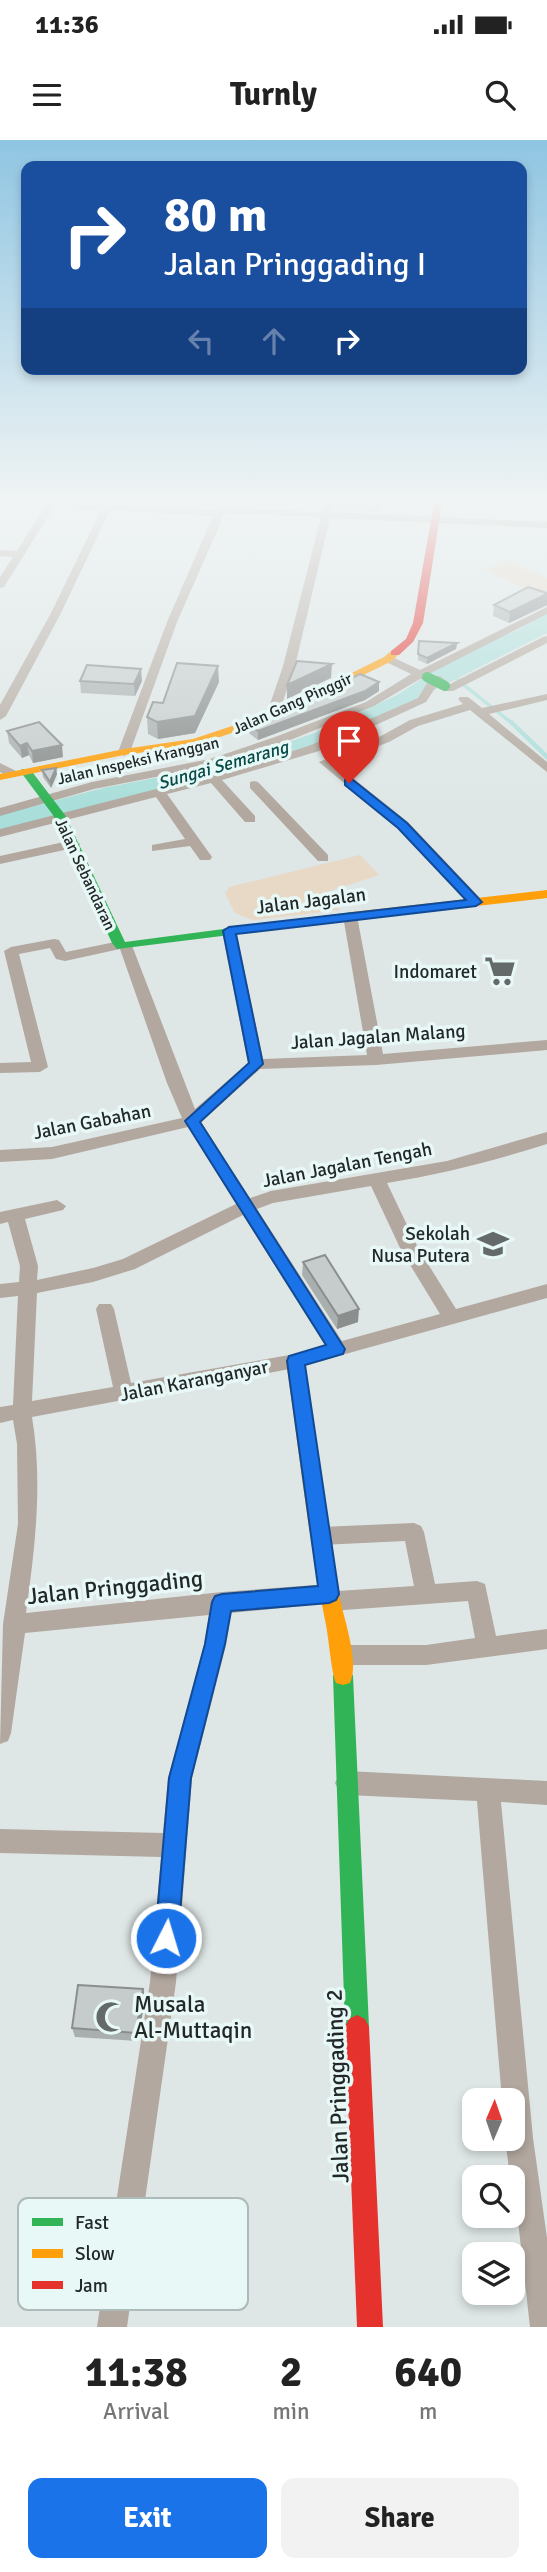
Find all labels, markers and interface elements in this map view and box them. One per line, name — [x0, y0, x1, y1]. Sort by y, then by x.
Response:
text: 11:36 — [35, 9, 99, 41]
text: Turnly — [230, 75, 317, 114]
icon: menu — [28, 76, 66, 114]
icon: search — [481, 76, 519, 114]
text: 80 m — [164, 185, 267, 245]
icon: right — [49, 189, 140, 280]
text: Jalan Pringgading I — [164, 245, 426, 284]
icon: left — [182, 322, 220, 360]
icon: ahead — [255, 322, 293, 360]
icon: right — [328, 322, 366, 360]
street label: Jalan Gang Pinggir — [230, 669, 355, 739]
pin — [319, 711, 379, 783]
icon: arrive — [330, 722, 368, 760]
street label: Jalan Inspeksi Kranggan — [55, 733, 221, 789]
water label: Sungai Semarang — [155, 735, 292, 794]
street label: Jalan Sebandaran — [50, 815, 120, 934]
street label: Jalan Jagalan — [255, 882, 367, 920]
supermarket icon: Indomaret — [483, 954, 517, 988]
place label: Indomaret — [394, 960, 477, 984]
street label: Jalan Jagalan Malang — [290, 1019, 466, 1055]
street label: Jalan Gabahan — [31, 1099, 153, 1145]
street label: Jalan Jagalan Tengah — [260, 1137, 434, 1193]
place label: Sekolah Nusa Putera — [371, 1222, 470, 1268]
school or university icon: Sekolah Nusa Putera — [476, 1227, 510, 1261]
street label: Jalan Karanganyar — [118, 1355, 270, 1407]
street label: Jalan Pringgading — [26, 1564, 204, 1611]
position arrow — [129, 1901, 203, 1975]
street label: Jalan Pringgading 2 — [320, 1988, 355, 2183]
place label: Musala Al-Muttaqin — [134, 1990, 252, 2045]
mosque icon: Musala Al-Muttaqin — [94, 2000, 128, 2034]
north arrow — [462, 2088, 525, 2151]
map controls — [462, 2088, 525, 2305]
button: search — [462, 2165, 525, 2228]
legend — [18, 2198, 248, 2310]
text: Fast — [75, 2211, 109, 2235]
text: Slow — [75, 2242, 115, 2266]
button: layers — [462, 2242, 525, 2305]
text: Jam — [75, 2274, 108, 2298]
text: 11:38 — [85, 2347, 188, 2398]
text: 2 — [280, 2347, 302, 2398]
text: 640 — [394, 2347, 462, 2398]
text: Arrival — [103, 2397, 169, 2426]
text: min — [272, 2397, 310, 2426]
text: m — [419, 2397, 437, 2426]
button: Exit — [28, 2478, 267, 2558]
button: Share — [281, 2478, 519, 2558]

